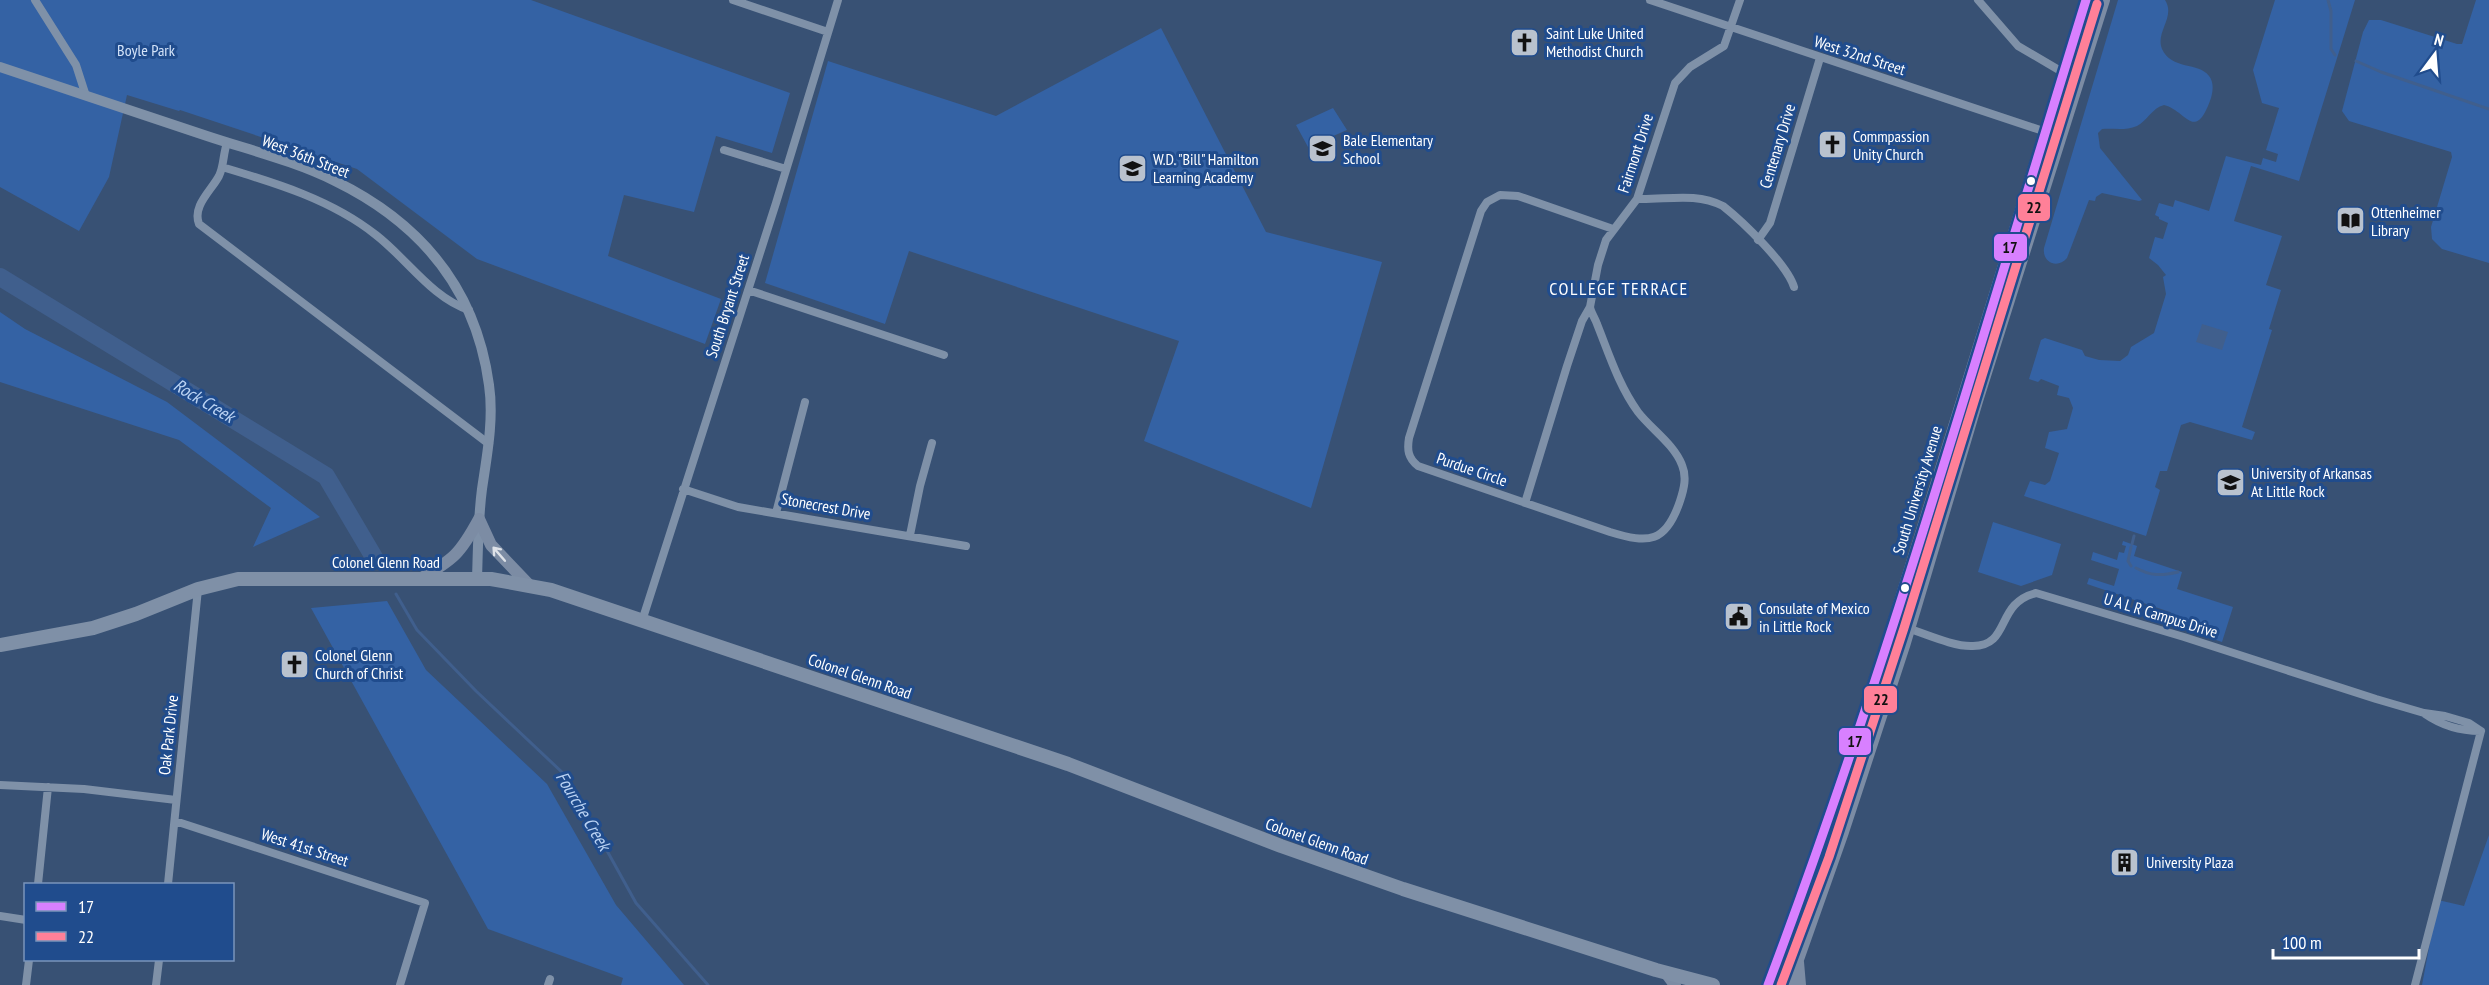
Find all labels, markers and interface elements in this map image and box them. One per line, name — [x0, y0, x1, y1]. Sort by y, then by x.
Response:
place label: Saint Luke United Methodist Church — [1546, 23, 1644, 61]
north arrow — [2405, 24, 2465, 84]
church icon: Saint Luke United Methodist Church — [1509, 26, 1541, 58]
text: N — [2432, 29, 2446, 50]
street label: West 32nd Street — [1812, 31, 1909, 79]
park label: Boyle Park — [117, 40, 176, 60]
street label: Centenary Drive — [1755, 101, 1799, 191]
street label: Fairmont Drive — [1613, 111, 1657, 195]
place label: Commpassion Unity Church — [1853, 126, 1929, 164]
church icon: Commpassion Unity Church — [1816, 129, 1848, 161]
street label: West 36th Street — [259, 130, 353, 182]
place label: Bale Elementary School — [1343, 130, 1433, 168]
school or university icon: Bale Elementary School — [1306, 133, 1338, 165]
place label: W.D. "Bill" Hamilton Learning Academy — [1153, 149, 1259, 187]
school or university icon: W.D. "Bill" Hamilton Learning Academy — [1116, 152, 1148, 184]
unlabelled marker — [2025, 175, 2037, 187]
line badge: 22 — [2017, 193, 2051, 222]
text: 22 — [2026, 197, 2042, 217]
place label: Ottenheimer Library — [2371, 202, 2441, 240]
library icon: Ottenheimer Library — [2334, 205, 2366, 237]
line badge: 17 — [1993, 233, 2028, 262]
text: 17 — [2002, 237, 2018, 257]
street label: South Bryant Street — [701, 251, 753, 360]
district label: COLLEGE TERRACE — [1549, 277, 1689, 300]
water label: Rock Creek — [170, 373, 241, 429]
street label: South University Avenue — [1888, 423, 1946, 557]
street label: Purdue Circle — [1434, 448, 1510, 490]
place label: University of Arkansas At Little Rock — [2251, 463, 2372, 501]
school or university icon: University of Arkansas At Little Rock — [2214, 466, 2246, 498]
street label: Stonecrest Drive — [780, 488, 872, 524]
one-way arrow — [492, 547, 506, 562]
street label: Colonel Glenn Road — [332, 552, 440, 572]
unlabelled marker — [1899, 582, 1911, 594]
street label: U A L R Campus Drive — [2102, 588, 2220, 642]
place label: Consulate of Mexico in Little Rock — [1759, 598, 1870, 636]
public building icon: Consulate of Mexico in Little Rock — [1722, 601, 1754, 633]
place label: Colonel Glenn Church of Christ — [315, 645, 404, 683]
church icon: Colonel Glenn Church of Christ — [278, 648, 310, 680]
street label: Colonel Glenn Road — [806, 649, 914, 703]
line badge: 22 — [1863, 685, 1898, 714]
text: 22 — [1873, 689, 1889, 709]
street label: Oak Park Drive — [154, 694, 182, 776]
line badge: 17 — [1838, 727, 1872, 756]
text: 17 — [1847, 731, 1863, 751]
water label: Fourche Creek — [551, 767, 617, 856]
street label: Colonel Glenn Road — [1263, 813, 1371, 869]
street label: West 41st Street — [259, 823, 352, 871]
building icon: University Plaza — [2109, 846, 2141, 878]
place label: University Plaza — [2146, 852, 2234, 872]
legend — [24, 883, 234, 961]
text: 17 — [78, 895, 94, 918]
scale bar — [2273, 922, 2418, 960]
text: 22 — [78, 925, 94, 948]
text: 100 m — [2282, 931, 2322, 954]

